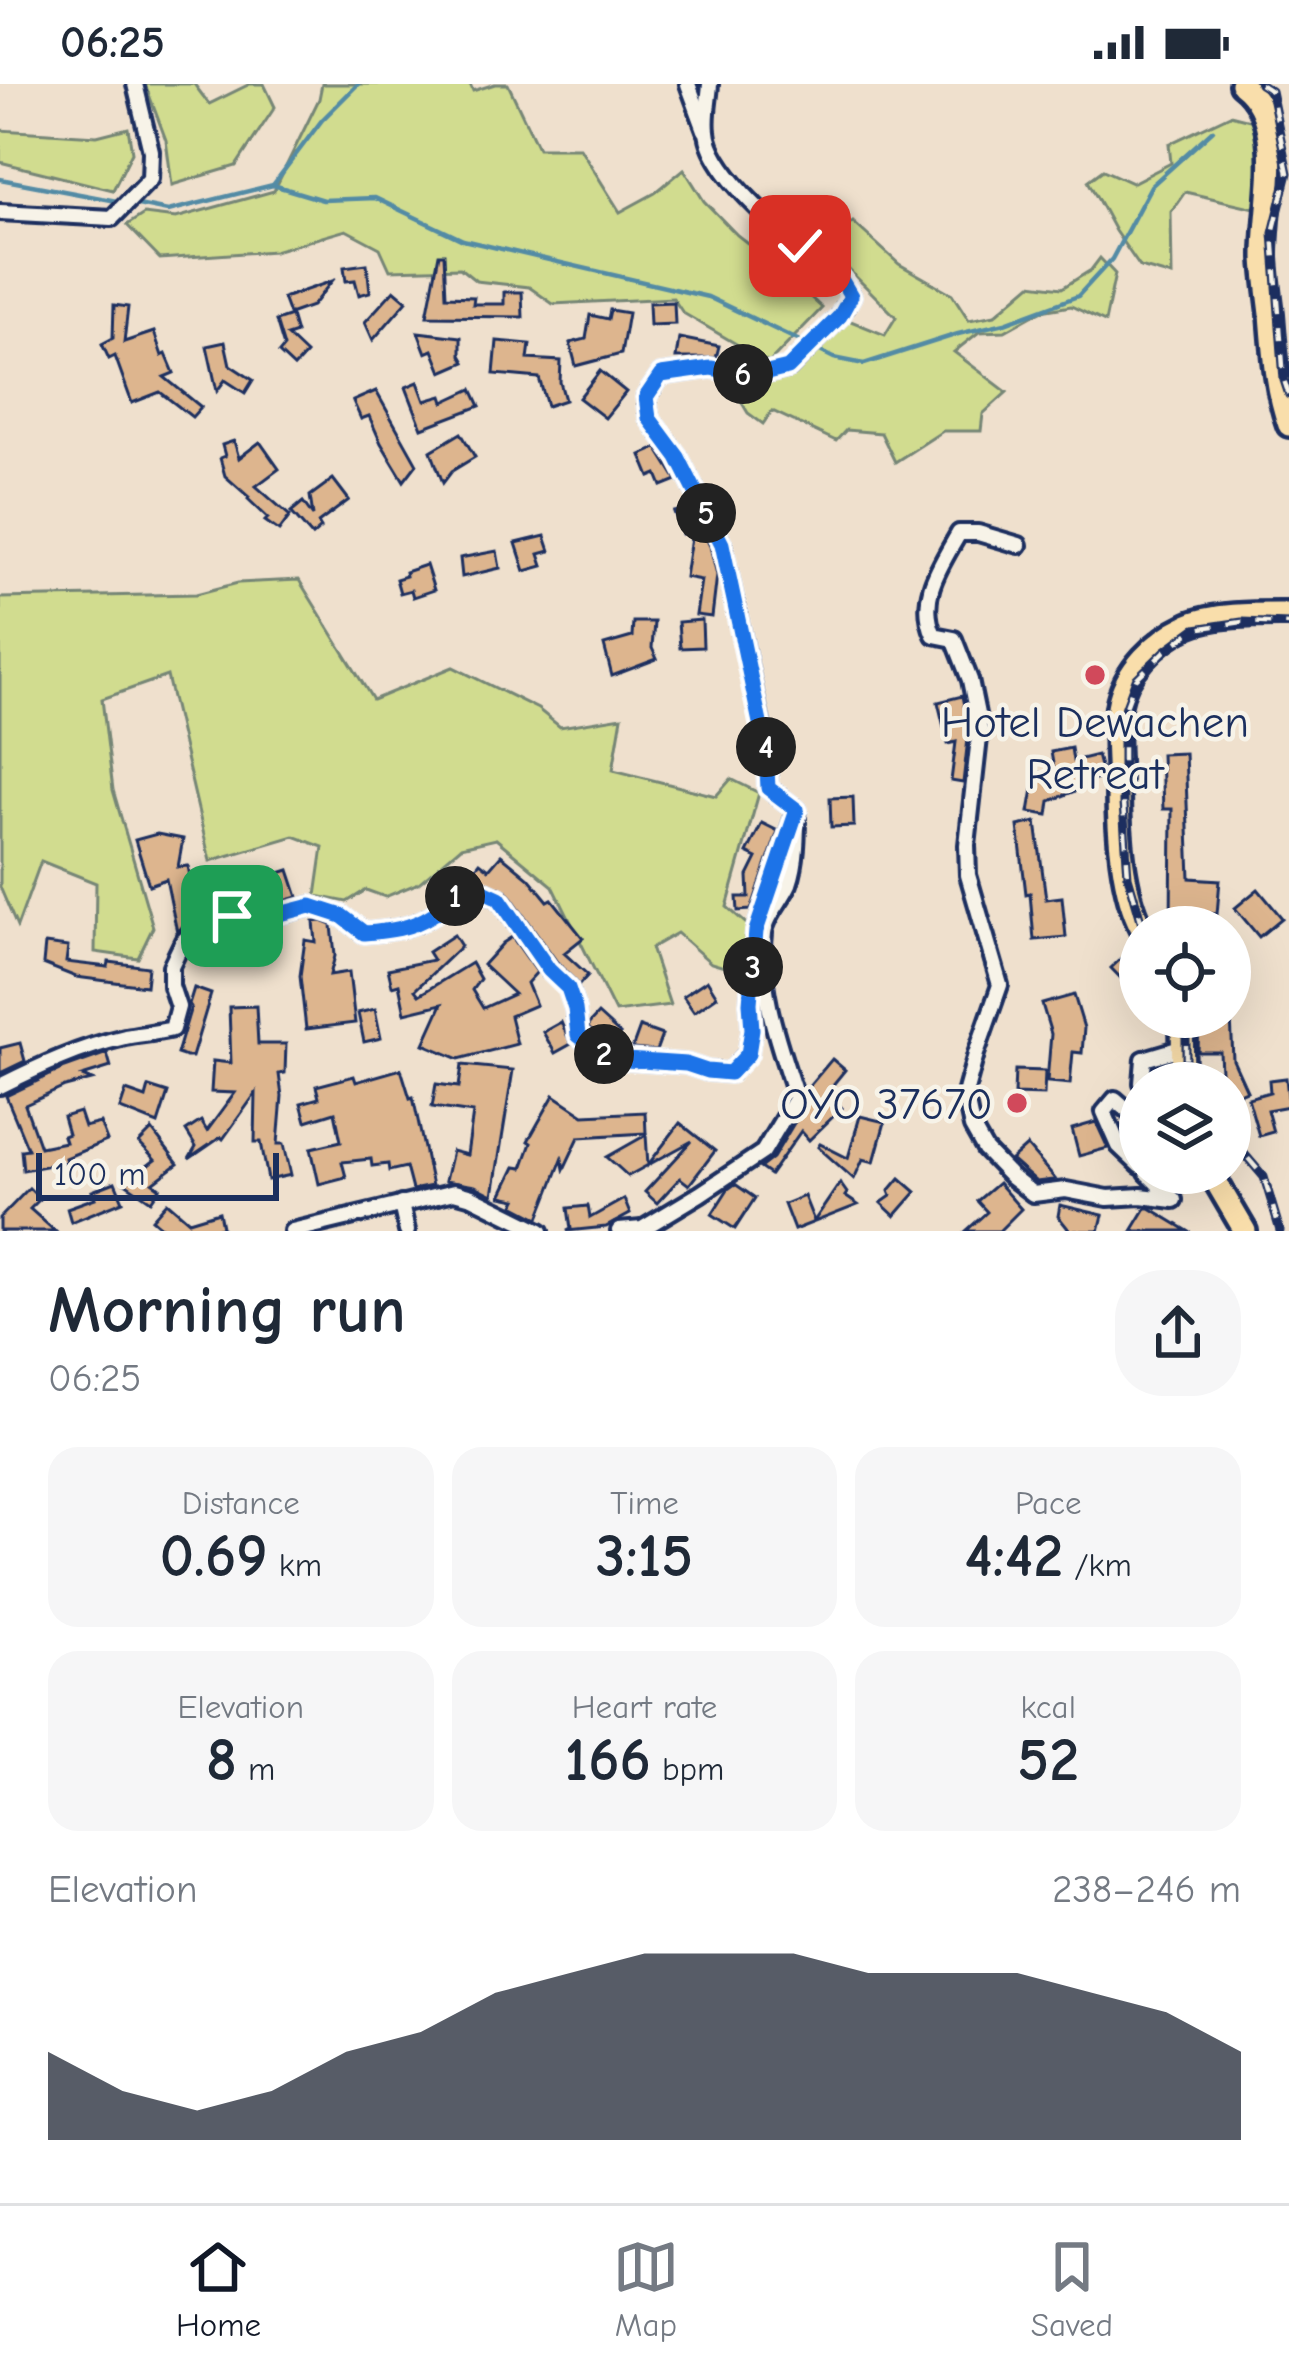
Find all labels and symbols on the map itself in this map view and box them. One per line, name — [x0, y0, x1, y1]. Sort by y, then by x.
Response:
pin — [749, 195, 851, 297]
pin: 6 — [713, 344, 773, 404]
pin: 5 — [676, 483, 736, 543]
marker: Hotel Dewachen Retreat — [1082, 662, 1108, 688]
place label: Hotel Dewachen Retreat — [941, 696, 1249, 800]
pin: 4 — [736, 717, 796, 777]
pin — [181, 865, 283, 967]
pin: 1 — [425, 866, 485, 926]
pin: 3 — [723, 937, 783, 997]
pin: 2 — [574, 1024, 634, 1084]
place label: OYO 37670 — [780, 1078, 993, 1130]
marker: OYO 37670 — [1004, 1090, 1030, 1116]
scale bar — [36, 1147, 279, 1200]

